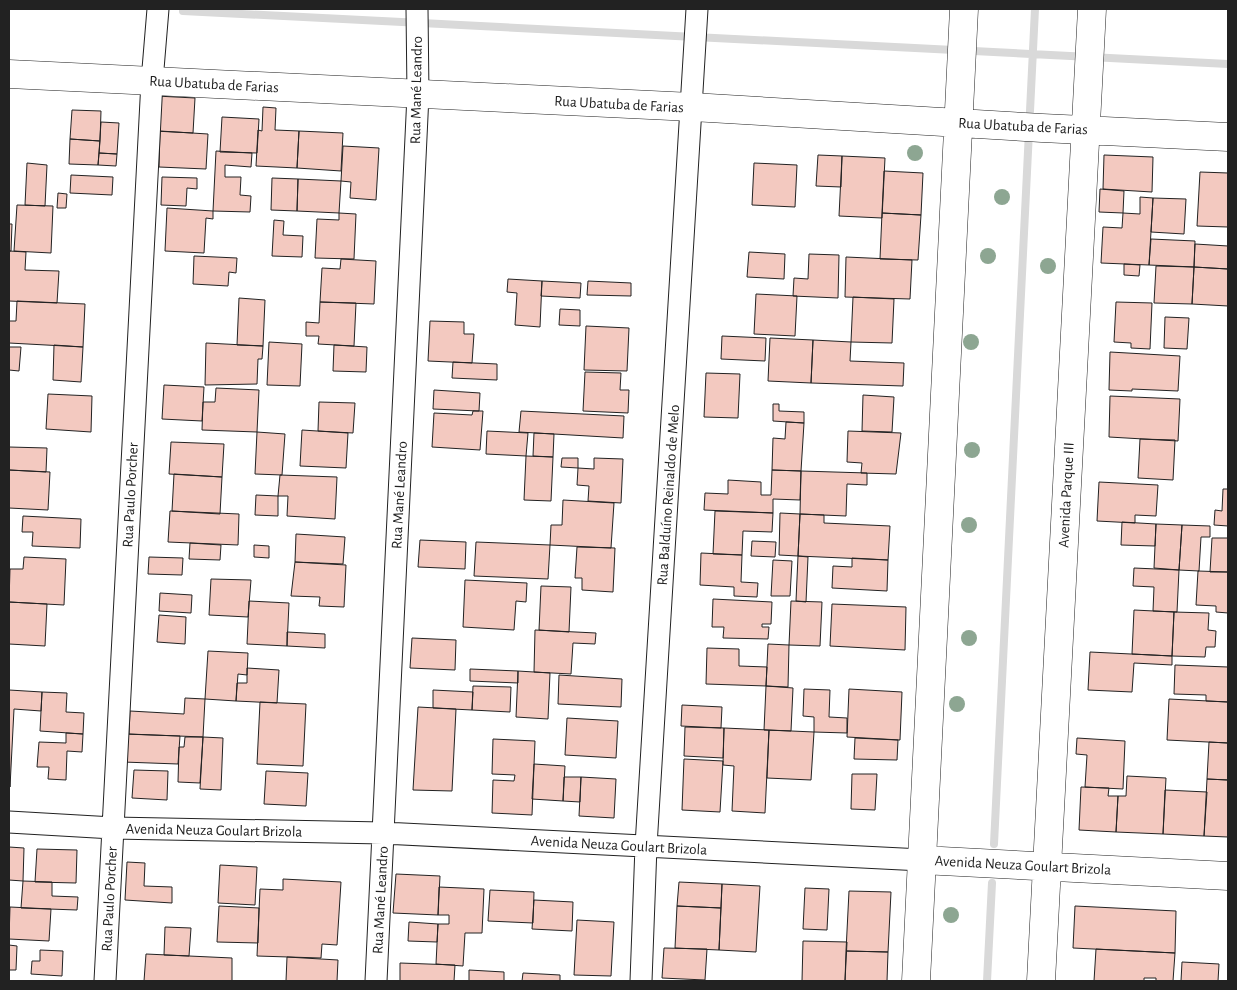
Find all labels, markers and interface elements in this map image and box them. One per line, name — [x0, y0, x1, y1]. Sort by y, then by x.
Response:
street label: Rua Mané Leandro — [408, 36, 425, 144]
street label: Rua Ubatuba de Farias — [149, 74, 279, 95]
street label: Rua Ubatuba de Farias — [554, 94, 684, 115]
street label: Rua Ubatuba de Farias — [958, 116, 1088, 137]
street label: Rua Balduíno Reinaldo de Melo — [655, 404, 682, 586]
street label: Rua Mané Leandro — [389, 441, 410, 549]
street label: Rua Paulo Porcher — [120, 442, 141, 548]
street label: Avenida Parque III — [1056, 442, 1077, 548]
street label: Avenida Neuza Goulart Brizola — [126, 821, 303, 840]
street label: Avenida Neuza Goulart Brizola — [530, 833, 708, 858]
street label: Rua Paulo Porcher — [99, 846, 120, 952]
street label: Rua Mané Leandro — [370, 846, 391, 954]
street label: Avenida Neuza Goulart Brizola — [934, 853, 1112, 878]

